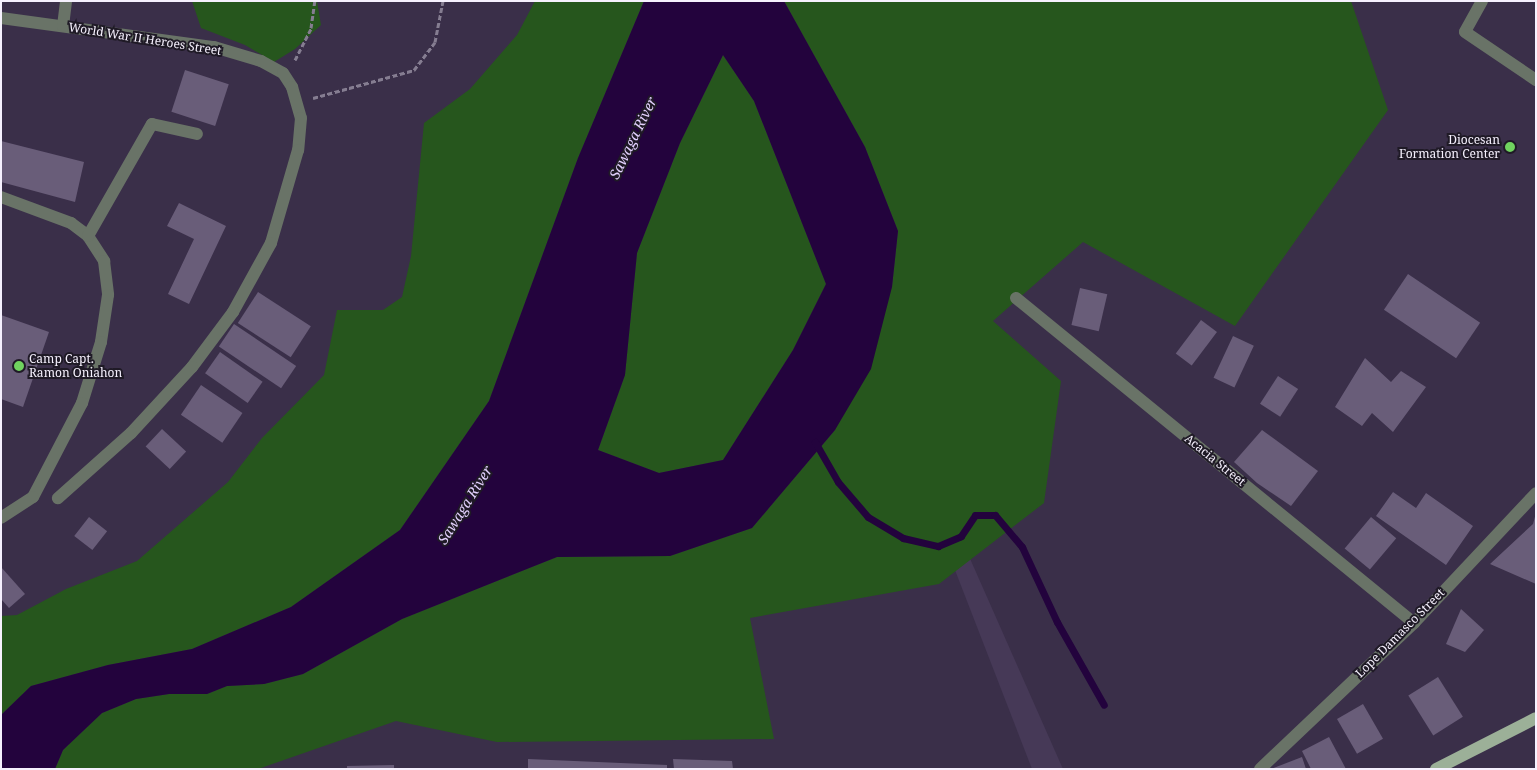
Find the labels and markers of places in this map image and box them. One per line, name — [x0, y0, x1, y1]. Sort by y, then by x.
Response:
place label: Diocesan Formation Center — [1399, 133, 1500, 161]
marker: Diocesan Formation Center — [1504, 141, 1516, 153]
place label: Camp Capt. Ramon Oniahon — [29, 352, 122, 380]
marker: Camp Capt. Ramon Oniahon — [13, 360, 25, 372]

